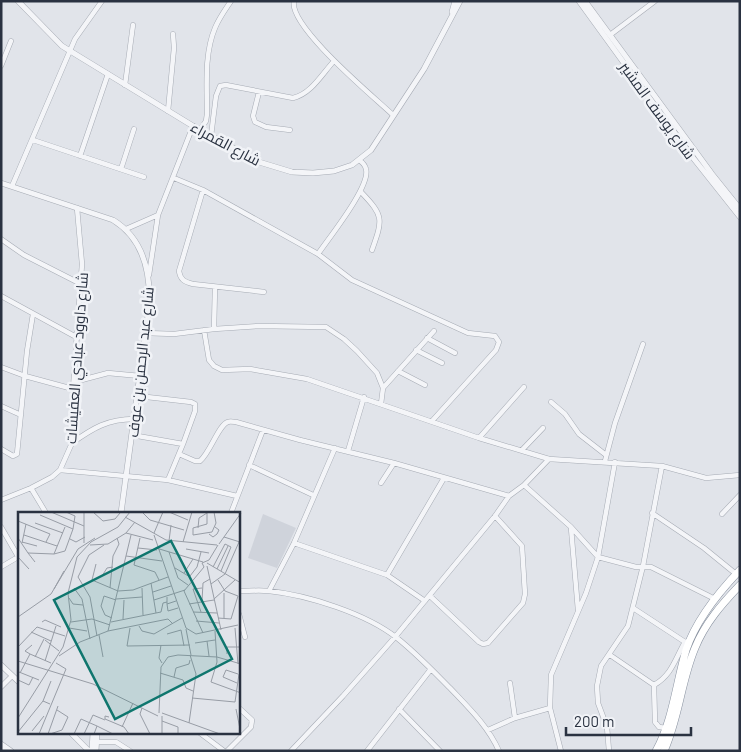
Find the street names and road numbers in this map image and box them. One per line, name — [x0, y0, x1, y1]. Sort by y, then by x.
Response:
street label: شارع يوسف المشير — [614, 57, 699, 164]
street label: شارع القمراء — [187, 117, 264, 172]
street label: شارع داوود عبادي العفيشات — [61, 271, 95, 445]
street label: شارع عبد الرحمن بن عوف — [123, 286, 160, 439]

